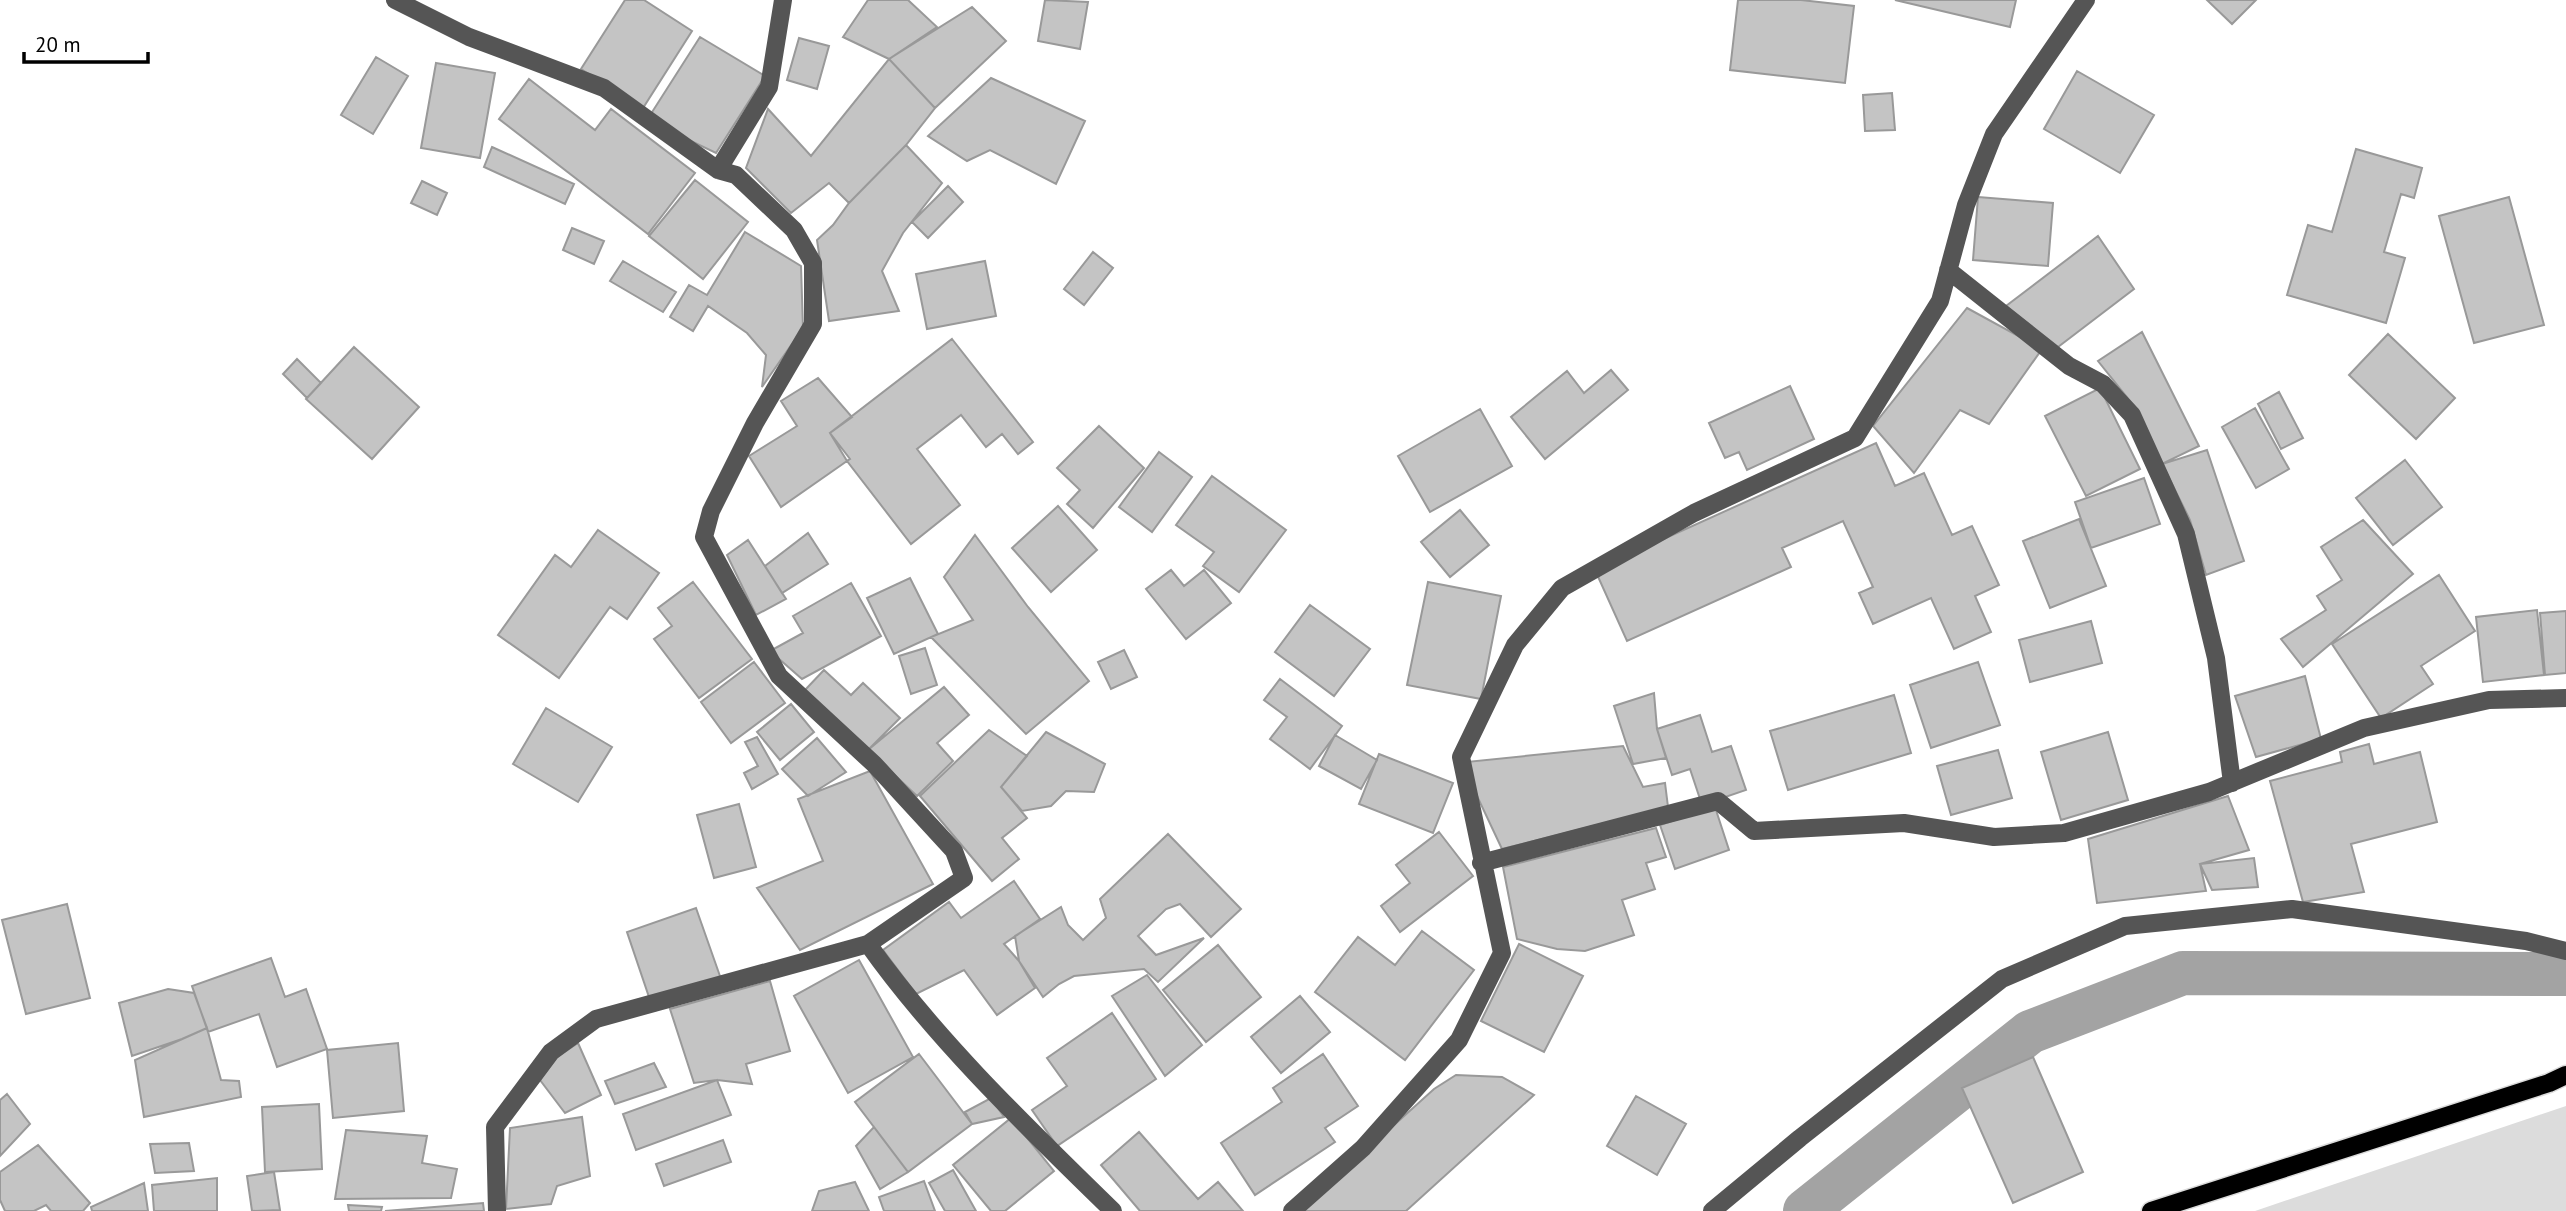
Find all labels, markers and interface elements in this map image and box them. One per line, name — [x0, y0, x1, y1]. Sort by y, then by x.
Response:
scale bar — [24, 21, 149, 65]
text: 20 m — [35, 31, 81, 58]

